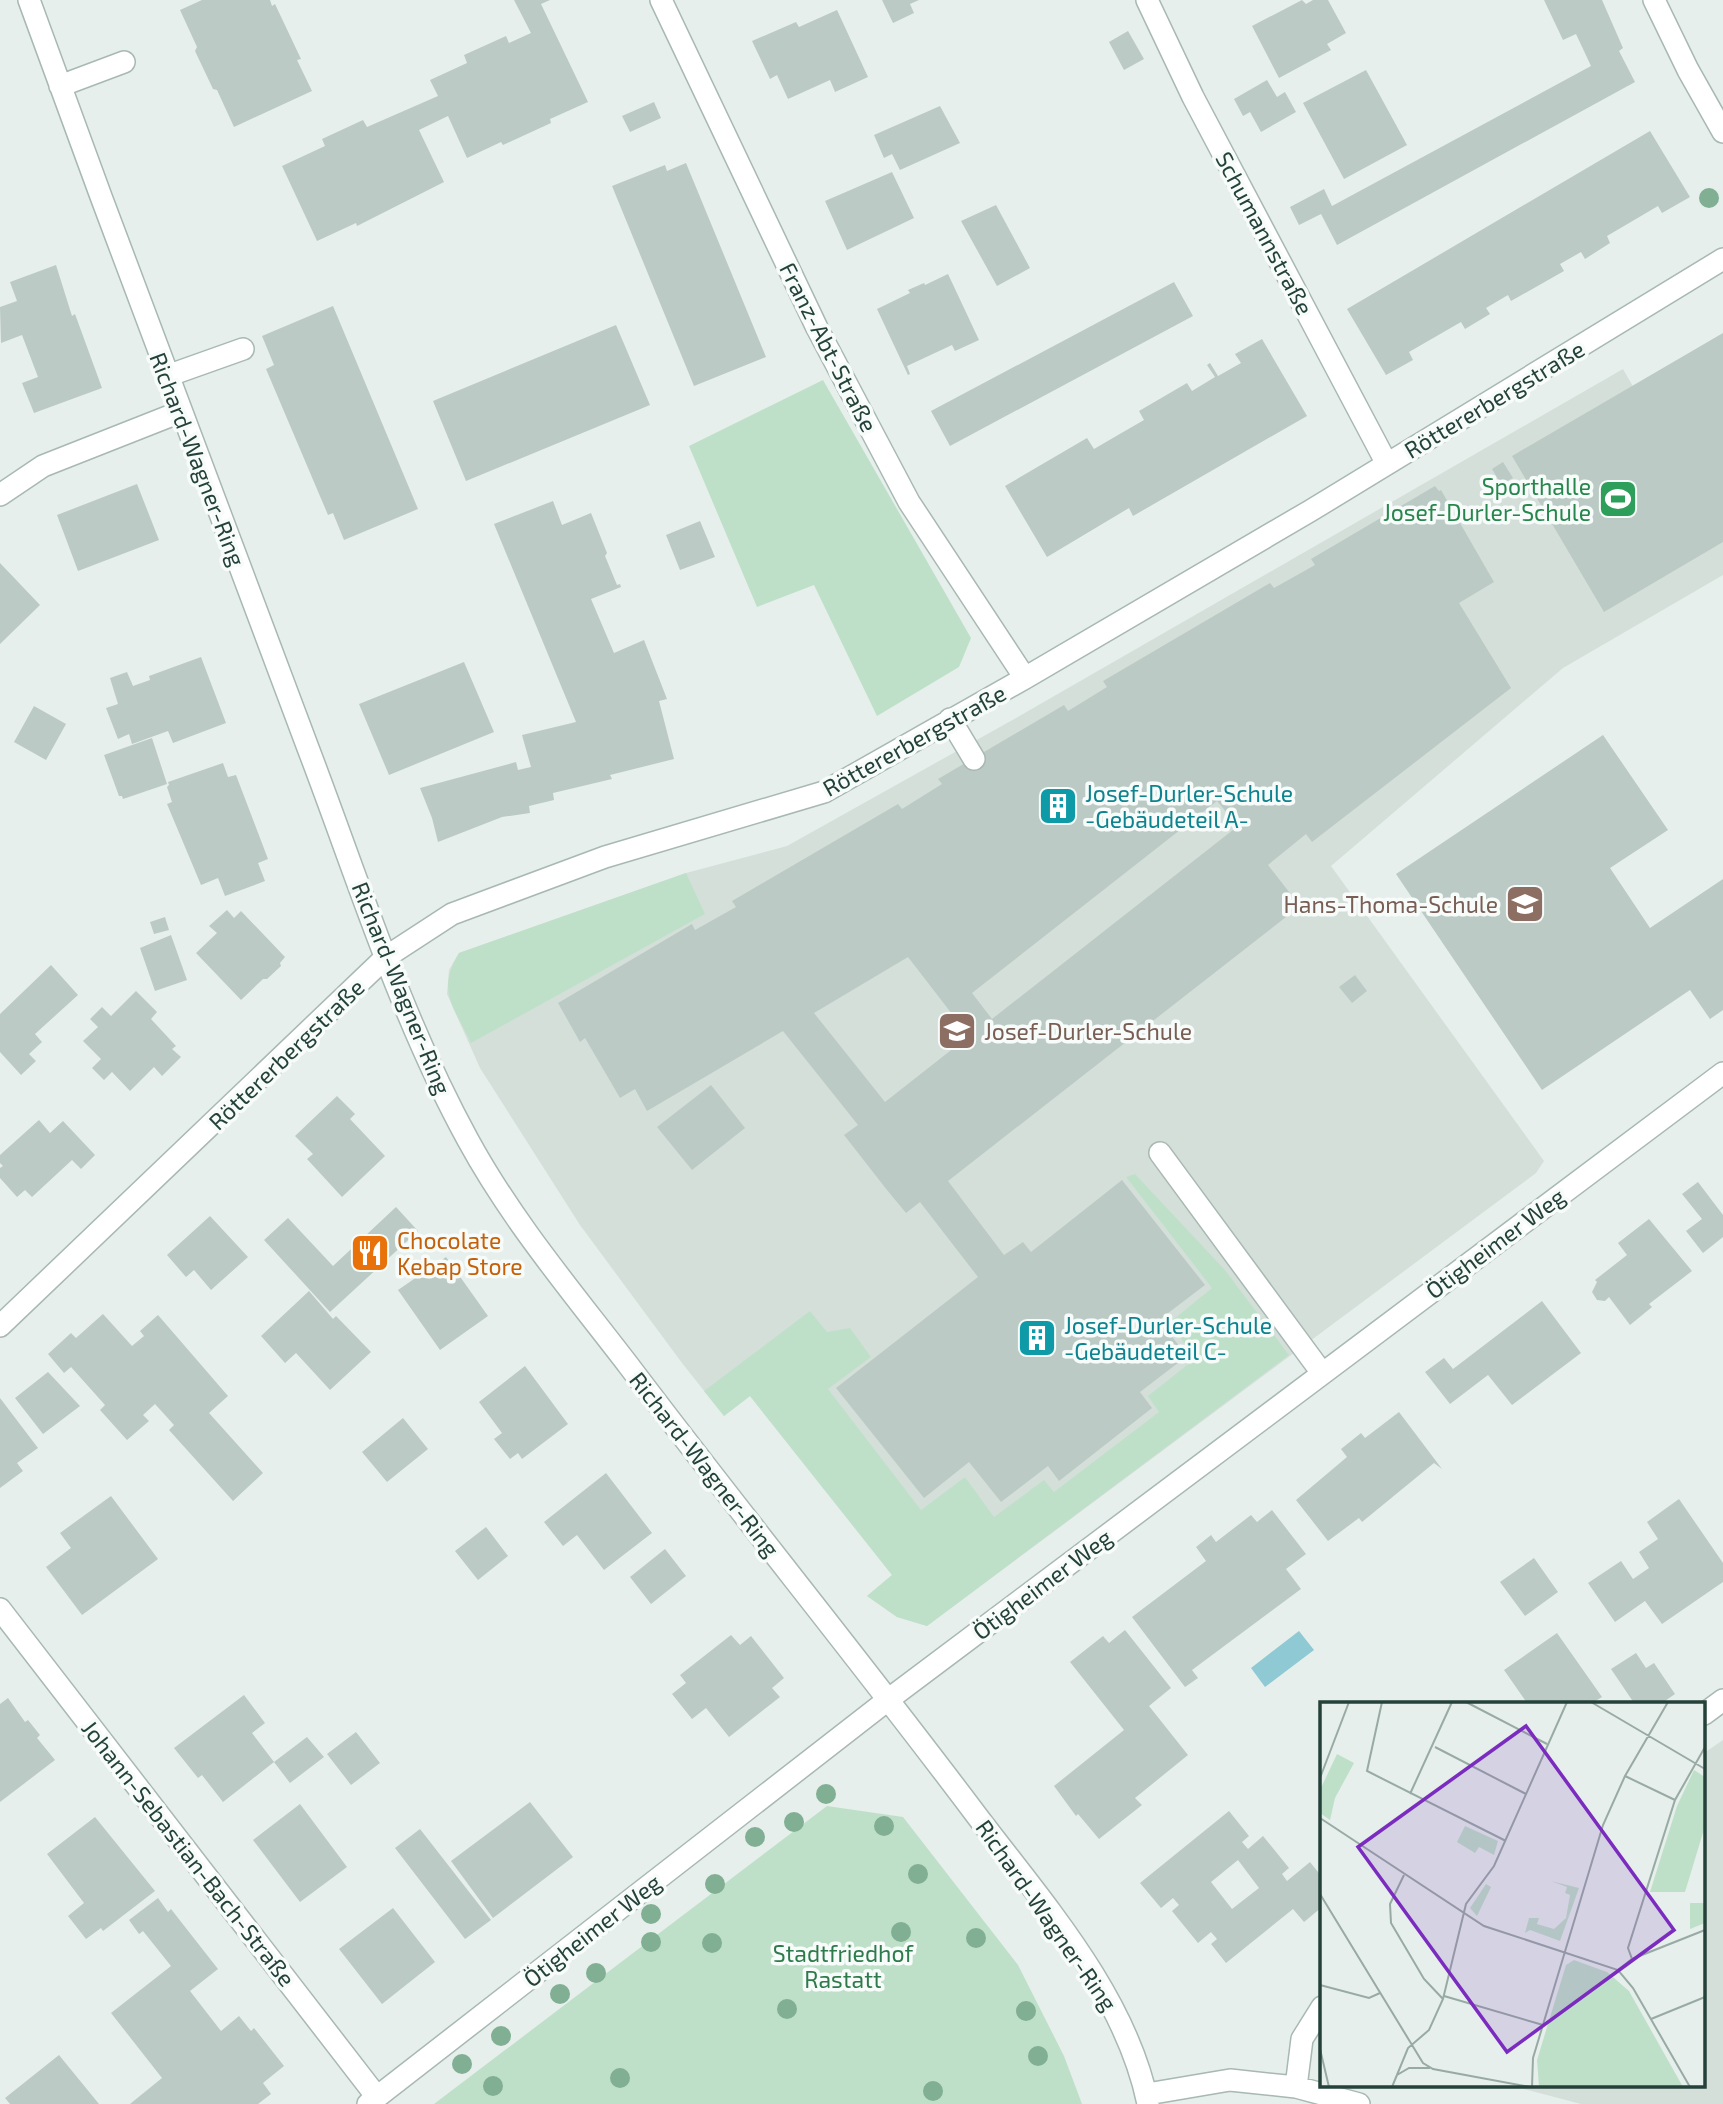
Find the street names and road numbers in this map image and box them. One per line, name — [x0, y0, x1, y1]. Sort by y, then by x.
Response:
street label: Schumannstraße — [1210, 147, 1320, 319]
street label: Franz-Abt-Straße — [774, 258, 884, 436]
street label: Röttererbergstraße — [1399, 334, 1589, 464]
street label: Richard-Wagner-Ring — [144, 348, 252, 570]
street label: Röttererbergstraße — [818, 678, 1010, 802]
street label: Richard-Wagner-Ring — [347, 878, 458, 1099]
street label: Röttererbergstraße — [202, 973, 370, 1135]
street label: Ötigheimer Weg — [1420, 1182, 1570, 1304]
street label: Richard-Wagner-Ring — [624, 1366, 786, 1562]
street label: Ötigheimer Weg — [967, 1523, 1117, 1645]
street label: Johann-Sebastian-Bach-Straße — [76, 1714, 302, 1992]
street label: Richard-Wagner-Ring — [971, 1814, 1124, 2016]
street label: Ötigheimer Weg — [518, 1868, 666, 1992]

